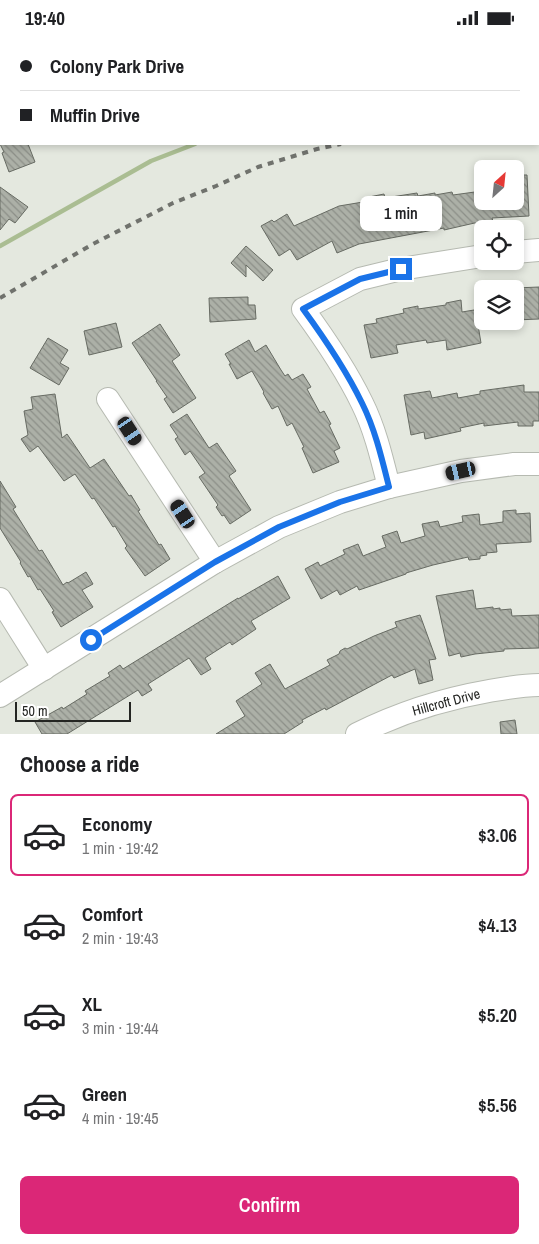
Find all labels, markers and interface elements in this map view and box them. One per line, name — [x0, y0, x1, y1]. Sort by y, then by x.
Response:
text: 19:40 — [25, 5, 65, 31]
text: Colony Park Drive — [50, 53, 184, 79]
text: Muffin Drive — [50, 102, 140, 128]
north arrow — [474, 160, 524, 210]
map controls — [474, 160, 524, 330]
callout: 1 min — [360, 197, 442, 231]
text: 1 min — [384, 202, 418, 224]
button: locate — [474, 220, 524, 270]
route end — [390, 258, 412, 280]
button: layers — [474, 280, 524, 330]
car — [115, 414, 144, 448]
car — [444, 460, 477, 482]
car — [168, 497, 197, 531]
route start — [80, 629, 102, 651]
street label: Hillcroft Drive — [410, 684, 482, 720]
scale bar — [15, 699, 131, 722]
text: 50 m — [22, 702, 48, 720]
text: Choose a ride — [20, 749, 139, 779]
text: Economy — [82, 811, 152, 837]
icon: car — [22, 813, 67, 858]
text: $3.06 — [478, 822, 517, 848]
text: 1 min · 19:42 — [82, 837, 159, 859]
text: Comfort — [82, 901, 143, 927]
icon: car — [22, 903, 67, 948]
text: $4.13 — [478, 912, 517, 938]
text: 2 min · 19:43 — [82, 927, 159, 949]
text: XL — [82, 991, 102, 1017]
icon: car — [22, 993, 67, 1038]
text: $5.20 — [478, 1002, 517, 1028]
text: 3 min · 19:44 — [82, 1017, 159, 1039]
text: Green — [82, 1081, 127, 1107]
icon: car — [22, 1083, 67, 1128]
text: $5.56 — [478, 1092, 517, 1118]
text: 4 min · 19:45 — [82, 1107, 159, 1129]
button: Confirm — [20, 1176, 519, 1234]

